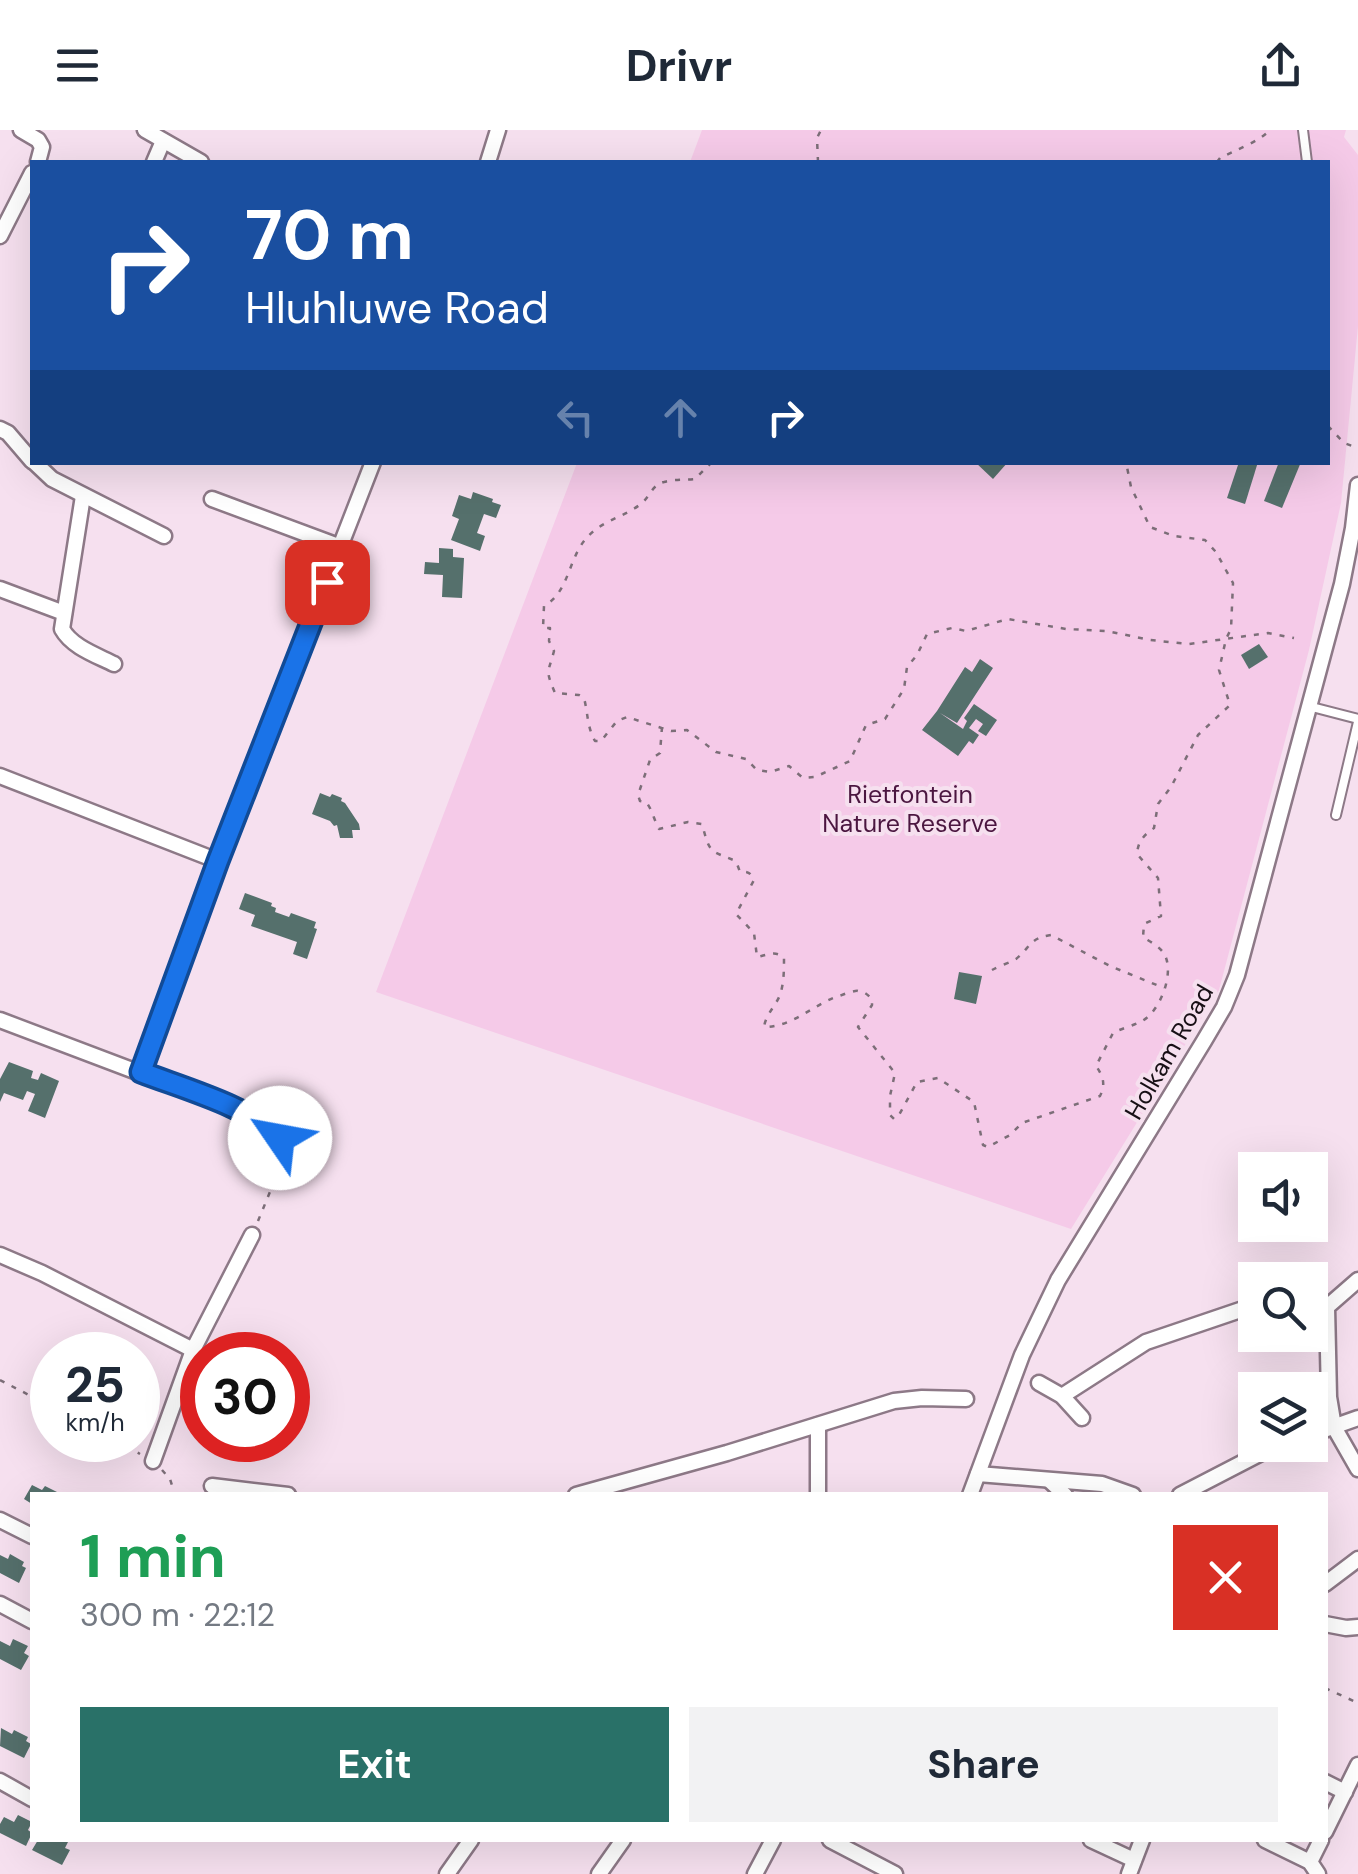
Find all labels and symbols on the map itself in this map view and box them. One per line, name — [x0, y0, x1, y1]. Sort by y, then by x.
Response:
pin — [285, 540, 370, 625]
park label: Rietfontein Nature Reserve — [822, 778, 998, 840]
street label: Holkam Road — [1117, 979, 1221, 1125]
position arrow — [228, 1086, 332, 1190]
speed limit sign: 30 — [180, 1332, 310, 1462]

